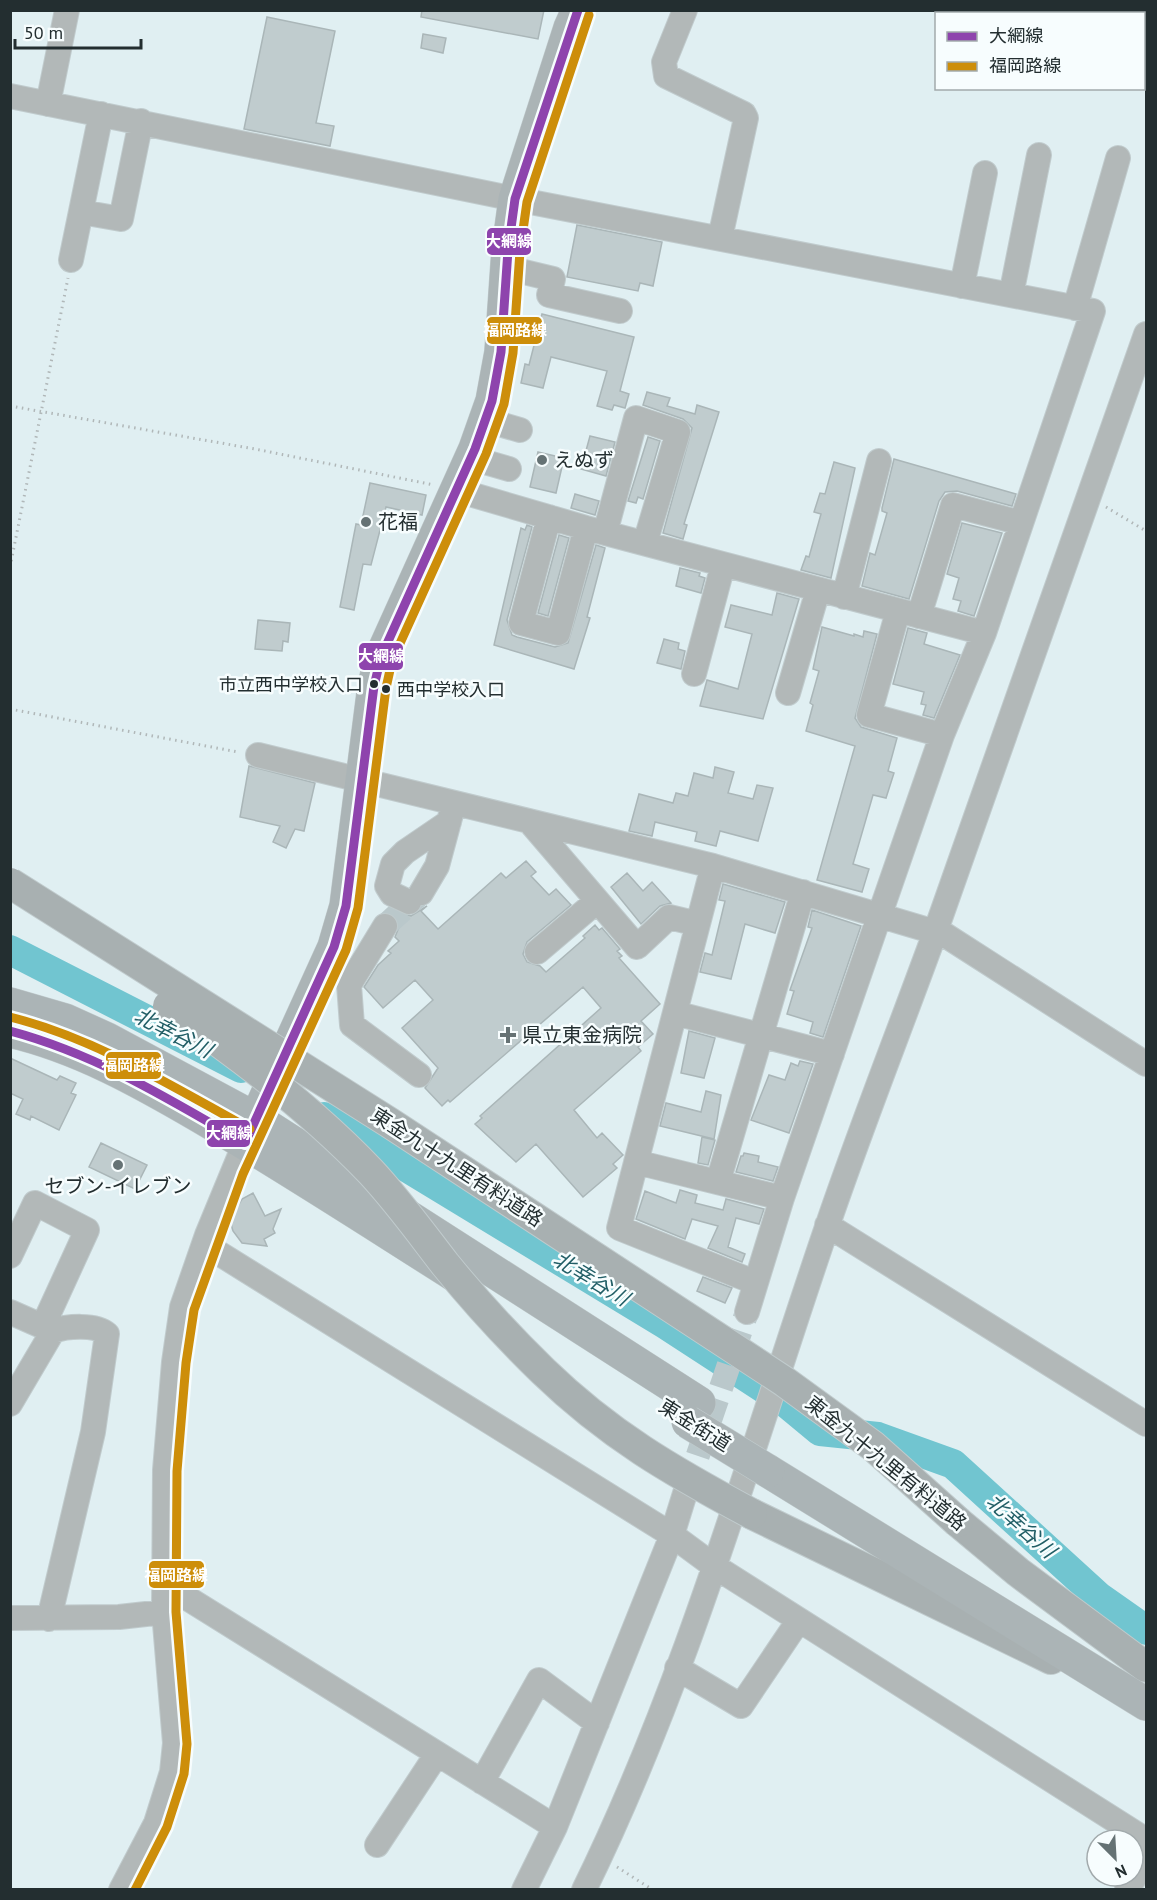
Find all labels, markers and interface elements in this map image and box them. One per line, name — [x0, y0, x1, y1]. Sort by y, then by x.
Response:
scale bar — [15, 12, 141, 50]
legend — [935, 12, 1145, 90]
text: 50 m — [24, 21, 63, 44]
text: 大網線 — [989, 24, 1043, 47]
text: 福岡路線 — [989, 54, 1061, 77]
line badge: 大網線 — [486, 227, 532, 256]
text: 大網線 — [485, 231, 533, 251]
line badge: 福岡路線 — [486, 316, 543, 345]
text: 福岡路線 — [483, 320, 547, 340]
place label: えぬず — [554, 447, 614, 473]
marker: えぬず — [535, 453, 549, 467]
place label: 花福 — [378, 509, 418, 535]
marker: 花福 — [359, 515, 373, 529]
line badge: 大網線 — [358, 642, 404, 671]
text: 大網線 — [357, 646, 405, 666]
place label: 市立西中学校入口 — [219, 673, 363, 696]
marker: 市立西中学校入口 — [368, 678, 380, 690]
place label: 西中学校入口 — [397, 678, 505, 701]
marker: 西中学校入口 — [380, 683, 392, 695]
water label: 北幸谷川 — [130, 1001, 219, 1065]
place label: 県立東金病院 — [522, 1022, 642, 1048]
marker: 県立東金病院 — [499, 1026, 517, 1044]
line badge: 福岡路線 — [105, 1051, 162, 1080]
text: 福岡路線 — [101, 1055, 165, 1075]
street label: 東金九十九里有料道路 — [366, 1102, 548, 1232]
line badge: 大網線 — [206, 1119, 251, 1148]
text: 大網線 — [205, 1123, 253, 1143]
marker: セブン-イレブン — [111, 1158, 125, 1172]
place label: セブン-イレブン — [44, 1173, 192, 1199]
water label: 北幸谷川 — [548, 1245, 636, 1313]
street label: 東金九十九里有料道路 — [800, 1390, 972, 1536]
street label: 東金街道 — [654, 1393, 736, 1457]
water label: 北幸谷川 — [981, 1487, 1063, 1565]
line badge: 福岡路線 — [148, 1560, 205, 1589]
text: 福岡路線 — [144, 1565, 208, 1585]
north arrow — [1085, 1828, 1145, 1888]
text: N — [1112, 1860, 1130, 1883]

